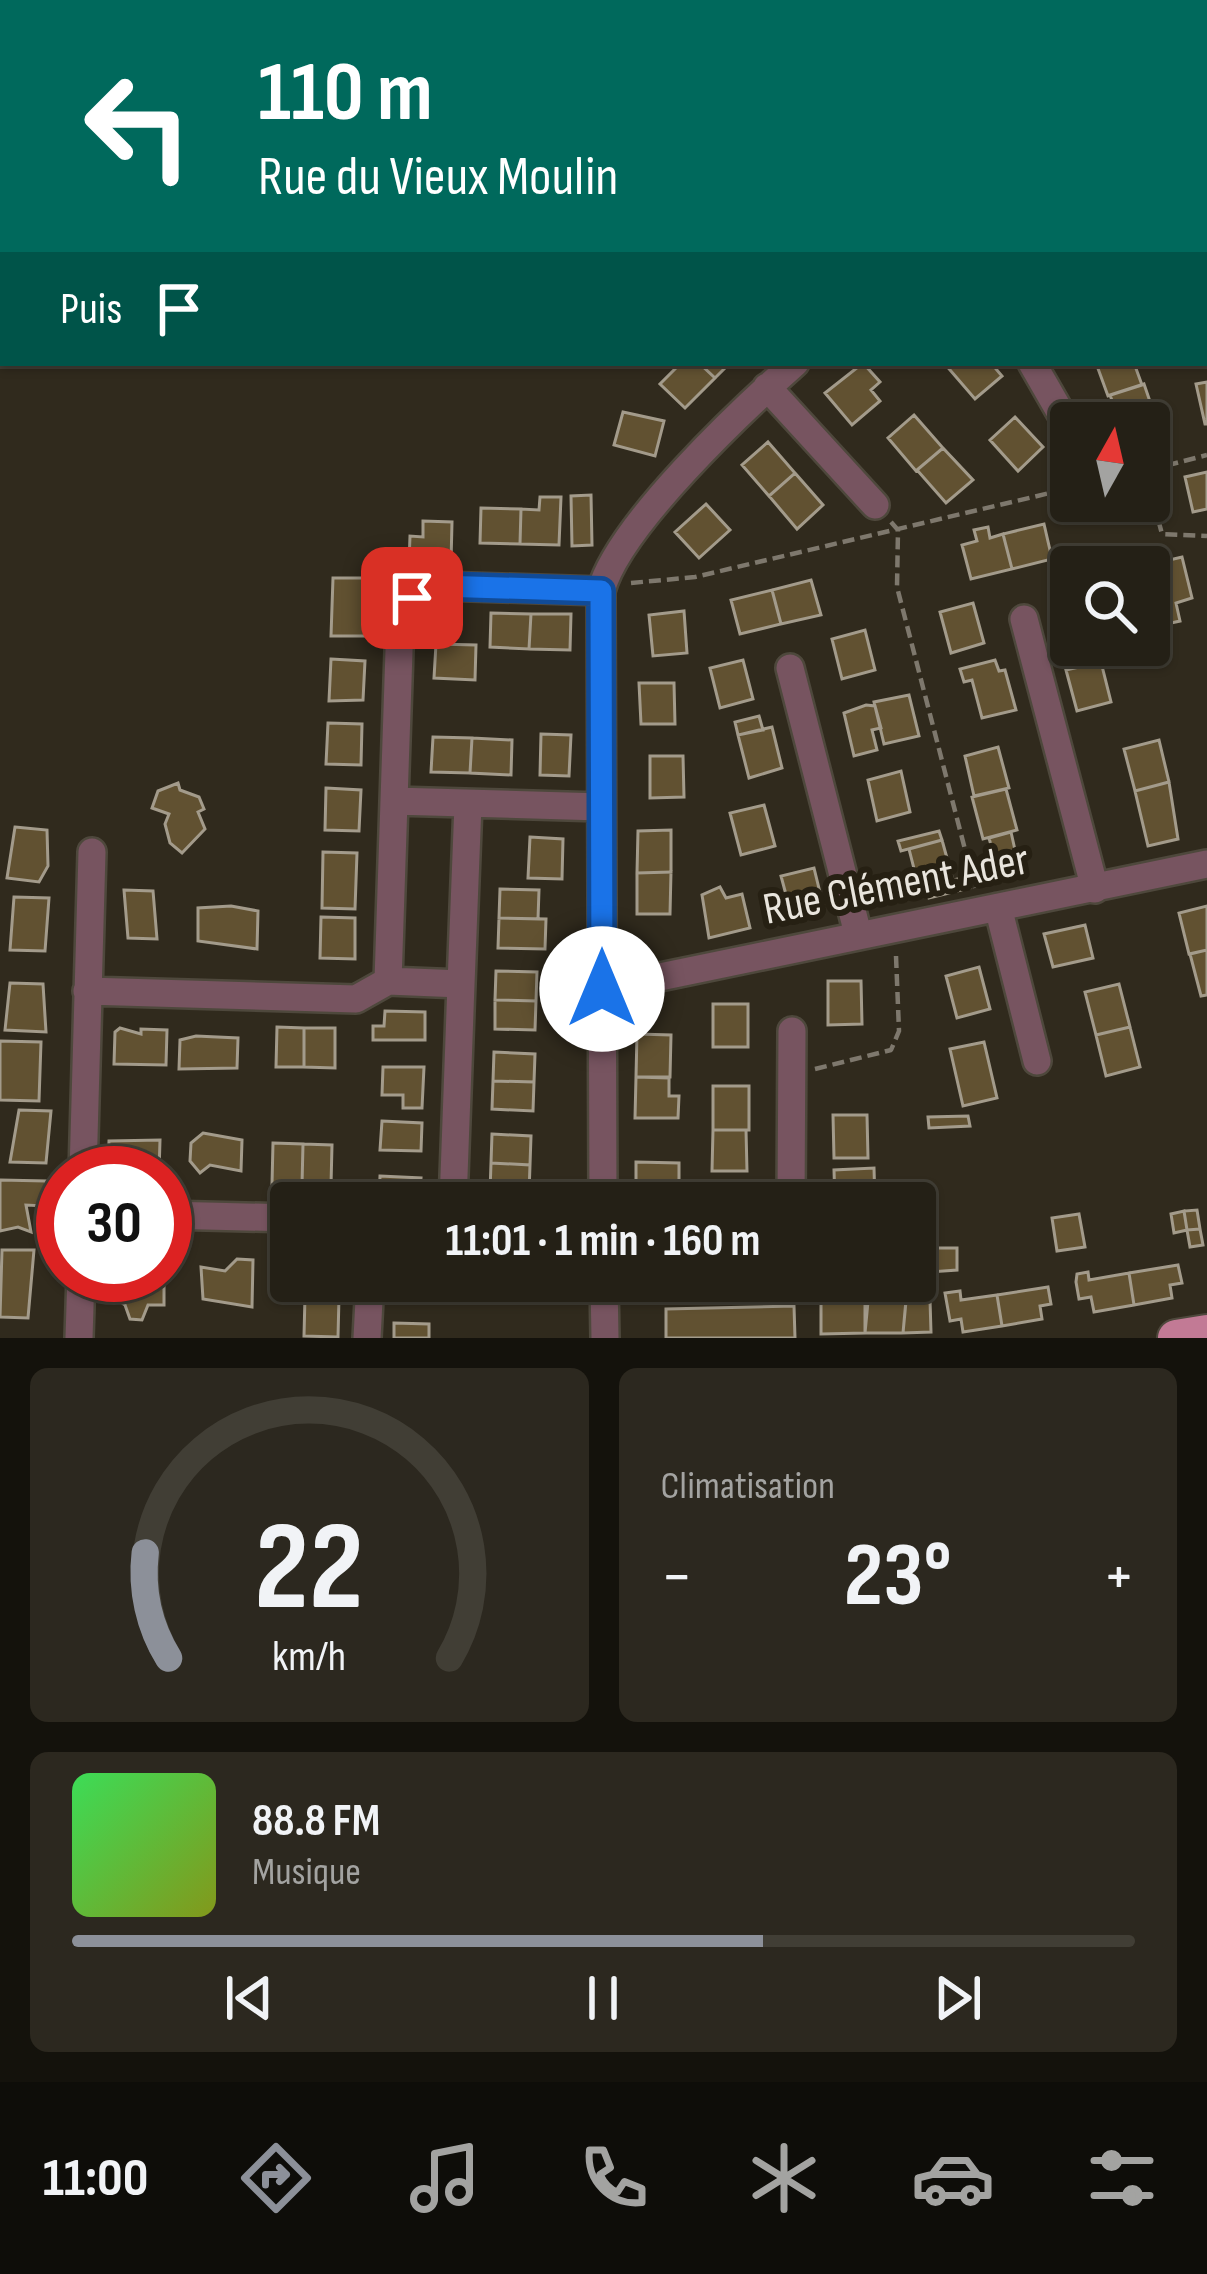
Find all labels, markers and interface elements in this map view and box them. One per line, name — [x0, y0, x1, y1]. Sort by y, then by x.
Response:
text: 110 m — [258, 43, 433, 144]
icon: left — [60, 48, 216, 204]
text: Rue du Vieux Moulin — [258, 145, 618, 210]
icon: arrive — [146, 276, 212, 342]
text: Puis — [60, 282, 122, 337]
north arrow — [1050, 402, 1170, 522]
map controls — [1050, 402, 1170, 666]
button: search — [1050, 546, 1170, 666]
pin — [361, 547, 463, 649]
icon: arrive — [379, 565, 445, 631]
street label: Rue Clément Ader — [759, 832, 1033, 938]
position arrow — [539, 926, 665, 1052]
speed limit sign: 30 — [36, 1146, 192, 1302]
text: 11:01 · 1 min · 160 m — [446, 1214, 760, 1269]
text: Climatisation — [661, 1463, 835, 1510]
text: 22 — [255, 1495, 364, 1644]
text: 23° — [844, 1523, 952, 1631]
text: − — [661, 1538, 693, 1617]
text: + — [1103, 1538, 1135, 1617]
text: km/h — [272, 1631, 346, 1683]
text: 88.8 FM — [252, 1794, 380, 1849]
text: Musique — [252, 1849, 361, 1896]
icon: previous — [216, 1965, 282, 2031]
icon: pause — [570, 1965, 636, 2031]
icon: next — [925, 1965, 991, 2031]
icon: directions — [234, 2136, 318, 2220]
icon: music — [403, 2136, 487, 2220]
icon: phone — [572, 2136, 656, 2220]
icon: climate — [742, 2136, 826, 2220]
icon: car — [911, 2136, 995, 2220]
icon: filters — [1080, 2136, 1164, 2220]
text: 11:00 — [43, 2146, 148, 2211]

